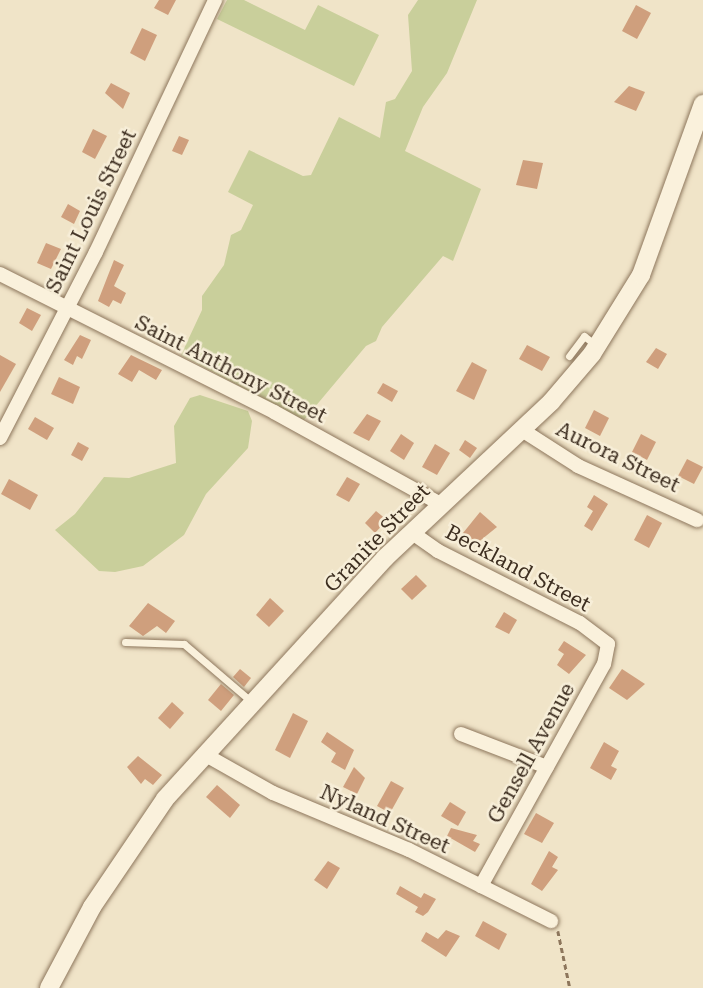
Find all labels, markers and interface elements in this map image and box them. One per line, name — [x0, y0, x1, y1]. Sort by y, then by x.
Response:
street label: Saint Louis Street — [40, 125, 142, 297]
street label: Saint Anthony Street — [131, 310, 331, 428]
street label: Aurora Street — [552, 416, 684, 498]
street label: Granite Street — [319, 478, 435, 598]
street label: Beckland Street — [441, 519, 595, 617]
street label: Gensell Avenue — [482, 678, 580, 828]
street label: Nyland Street — [316, 779, 454, 859]

